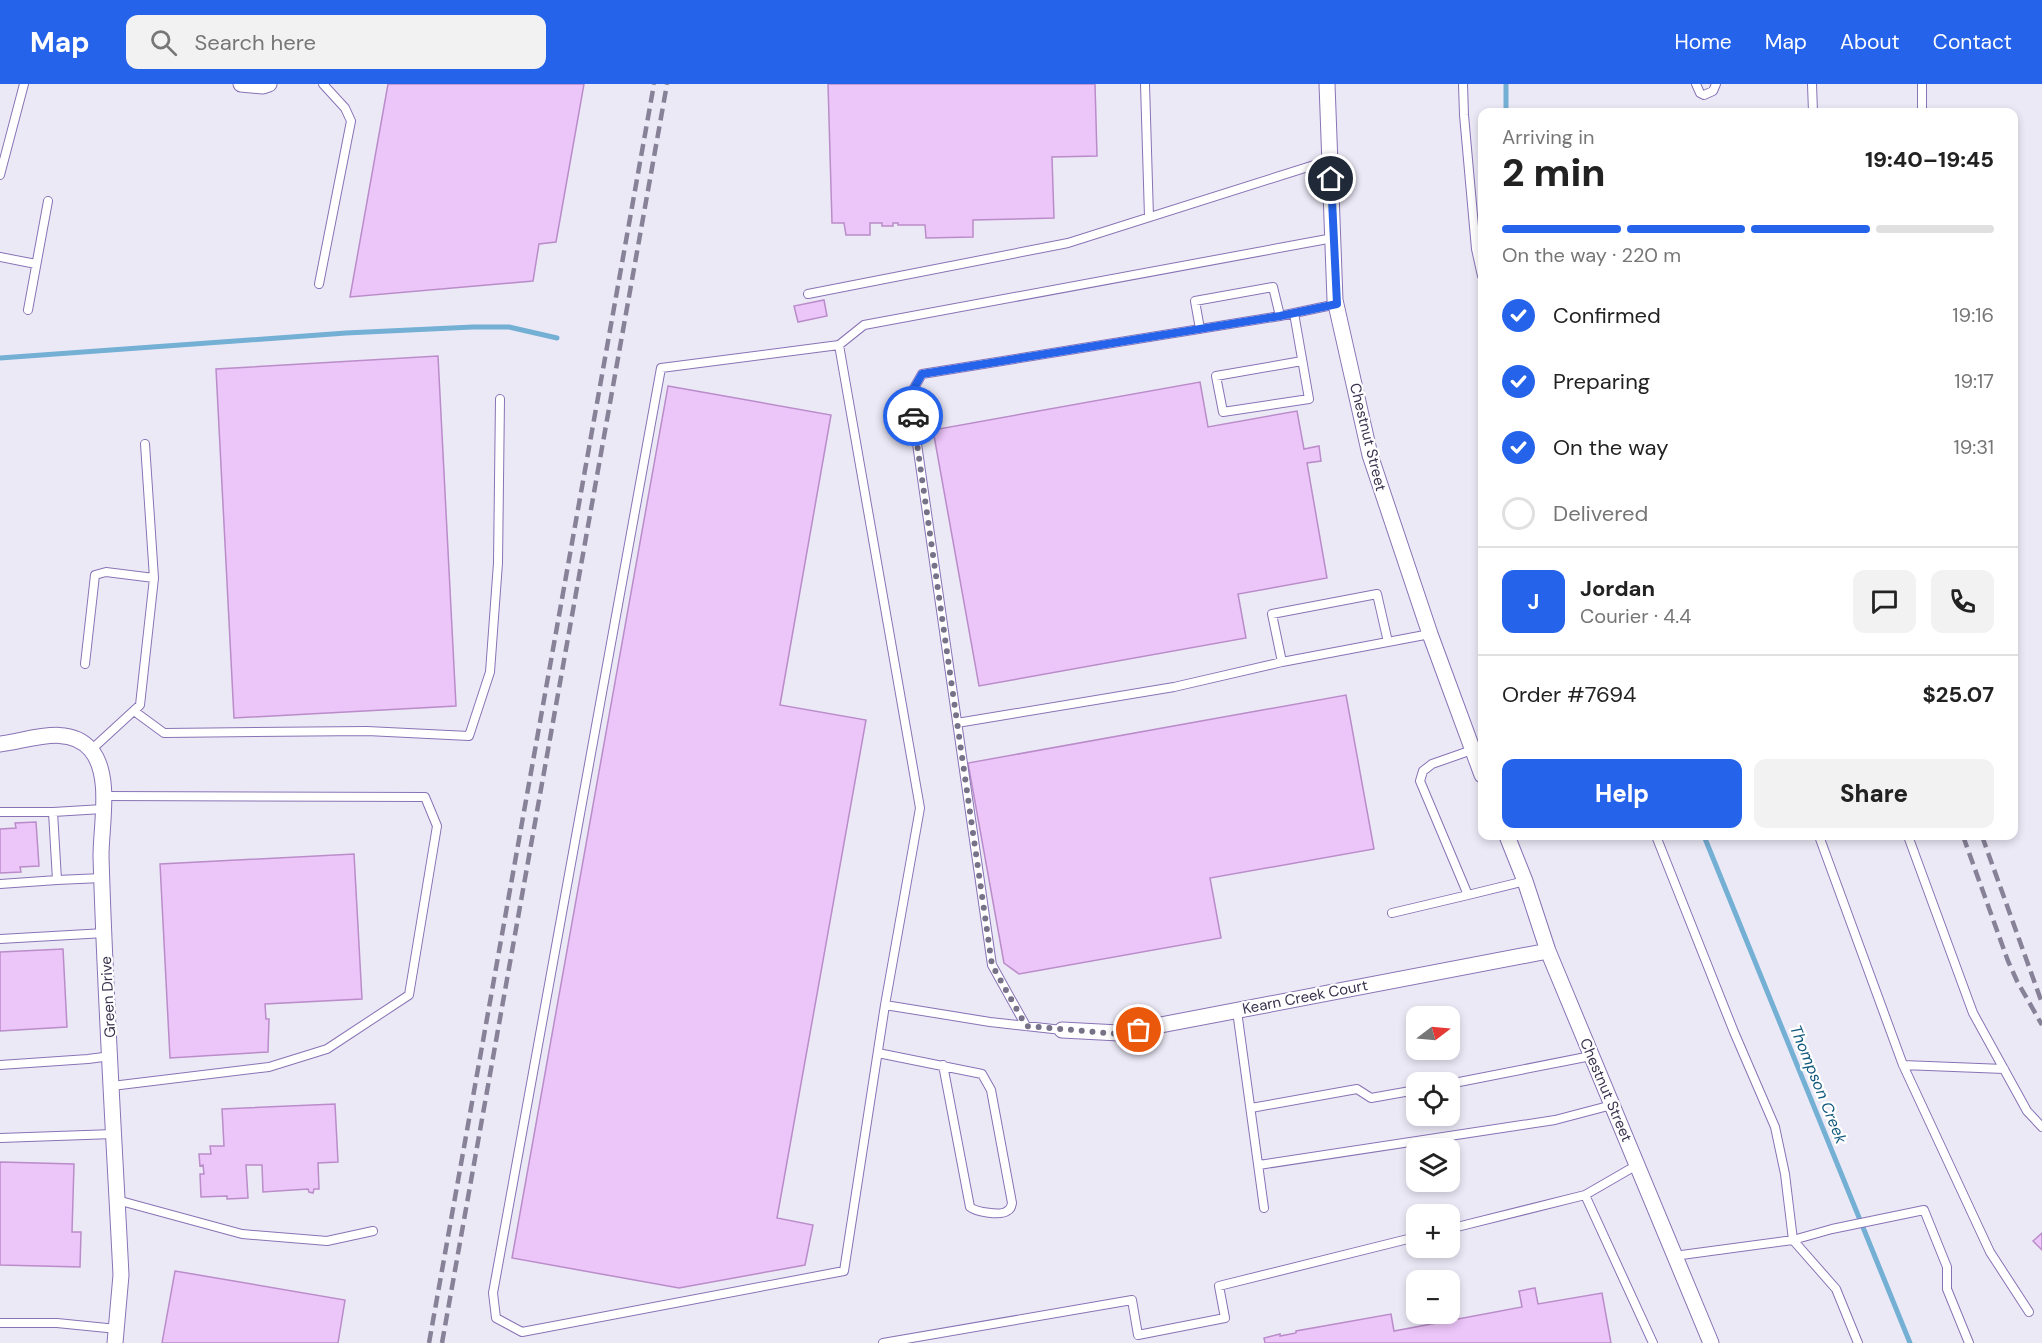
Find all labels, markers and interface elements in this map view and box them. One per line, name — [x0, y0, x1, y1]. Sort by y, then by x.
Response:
search box — [126, 15, 546, 69]
text: Map — [30, 24, 90, 61]
icon: search — [147, 26, 180, 59]
text: Search here — [195, 28, 316, 57]
text: Home — [1674, 28, 1732, 56]
text: Map — [1765, 28, 1807, 56]
text: About — [1840, 28, 1900, 56]
text: Contact — [1933, 28, 2012, 56]
text: Arriving in — [1502, 124, 1594, 150]
text: 19:40–19:45 — [1865, 145, 1994, 174]
text: 2 min — [1502, 147, 1606, 198]
pin — [1305, 153, 1356, 204]
icon: home — [1314, 162, 1347, 195]
text: On the way · 220 m — [1502, 242, 1681, 268]
icon: check — [1502, 299, 1535, 332]
text: Confirmed — [1553, 301, 1661, 330]
text: 19:16 — [1952, 302, 1994, 328]
icon: check — [1502, 365, 1535, 398]
text: Preparing — [1553, 367, 1650, 396]
text: 19:17 — [1954, 368, 1994, 394]
street label: Chestnut Street — [1345, 381, 1391, 493]
courier — [883, 386, 943, 446]
icon: car — [897, 400, 930, 433]
icon: check — [1502, 431, 1535, 464]
text: On the way — [1553, 433, 1668, 462]
text: 19:31 — [1953, 434, 1994, 460]
text: Delivered — [1553, 499, 1648, 528]
button: chat — [1853, 570, 1916, 633]
button: phone — [1931, 570, 1994, 633]
text: Jordan — [1580, 574, 1655, 603]
text: J — [1528, 587, 1539, 616]
text: Courier · 4.4 — [1580, 603, 1691, 629]
text: Order #7694 — [1502, 680, 1636, 709]
text: $25.07 — [1922, 680, 1994, 709]
button: Help — [1502, 759, 1742, 828]
button: Share — [1754, 759, 1994, 828]
street label: Green Drive — [96, 956, 120, 1038]
street label: Kearn Creek Court — [1241, 975, 1370, 1019]
pin — [1113, 1004, 1164, 1055]
north arrow — [1406, 1006, 1460, 1060]
map controls — [1406, 1006, 1460, 1324]
icon: bag — [1122, 1013, 1155, 1046]
water label: Thompson Creek — [1785, 1022, 1852, 1147]
street label: Chestnut Street — [1575, 1035, 1637, 1145]
button: locate — [1406, 1072, 1460, 1126]
button: layers — [1406, 1138, 1460, 1192]
button: + — [1406, 1204, 1460, 1258]
button: − — [1406, 1270, 1460, 1324]

